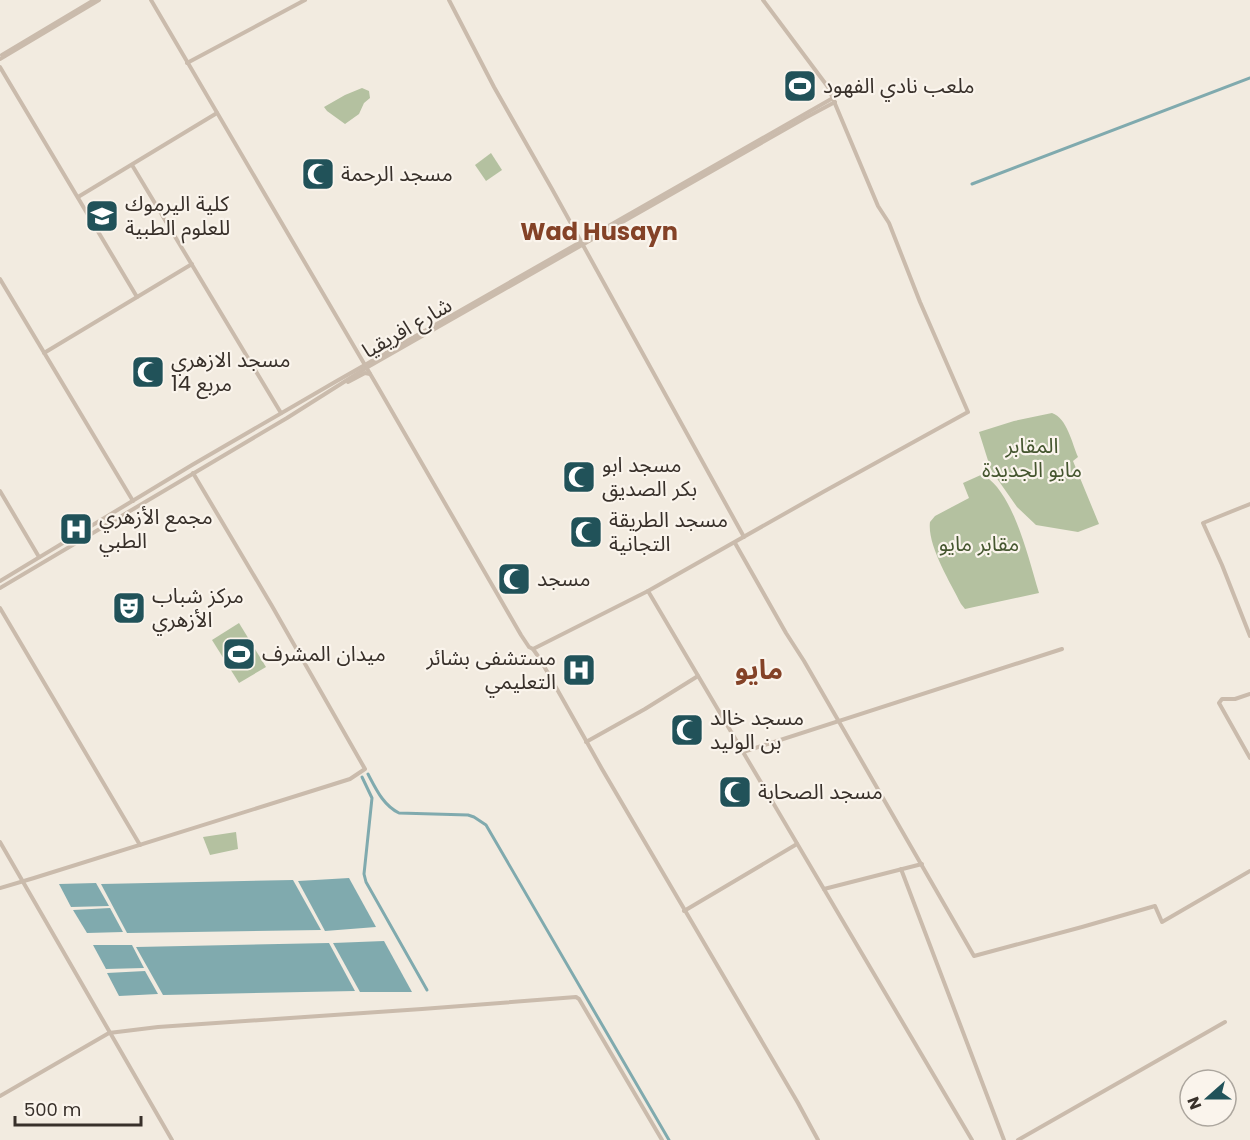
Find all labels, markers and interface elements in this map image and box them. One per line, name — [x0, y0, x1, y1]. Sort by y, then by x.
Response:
sports icon: ملعب نادي الفهود — [782, 68, 818, 104]
place label: ملعب نادي الفهود — [823, 71, 975, 102]
mosque icon: مسجد الرحمة — [300, 156, 336, 192]
place label: مسجد الرحمة — [341, 159, 453, 188]
place label: كلية اليرموك للعلوم الطبية — [125, 189, 230, 244]
school or university icon: كلية اليرموك للعلوم الطبية — [84, 198, 120, 234]
district label: Wad Husayn — [520, 215, 678, 248]
street label: شارع افريقيا — [357, 290, 457, 366]
place label: مسجد الازهري مربع 14 — [171, 345, 290, 399]
mosque icon: مسجد الازهري مربع 14 — [130, 354, 166, 390]
park label: المقابر مايو الجديدة — [982, 431, 1082, 484]
place label: مسجد ابو بكر الصديق — [602, 450, 697, 503]
mosque icon: مسجد ابو بكر الصديق — [561, 459, 597, 495]
place label: مجمع الأزهري الطبي — [99, 502, 213, 557]
place label: مسجد الطريقة التجانية — [609, 505, 728, 558]
hospital icon: مجمع الأزهري الطبي — [58, 511, 94, 547]
mosque icon: مسجد الطريقة التجانية — [568, 514, 604, 550]
park label: مقابر مايو — [939, 529, 1019, 558]
mosque icon: مسجد — [496, 561, 532, 597]
place label: مسجد — [537, 564, 590, 593]
place label: مركز شباب الأزهري — [152, 581, 244, 636]
theatre icon: مركز شباب الأزهري — [111, 590, 147, 626]
sports icon: ميدان المشرف — [221, 636, 257, 672]
place label: ميدان المشرف — [262, 639, 386, 668]
place label: مستشفى بشائر التعليمي — [425, 643, 556, 698]
district label: مايو — [735, 651, 783, 688]
hospital icon: مستشفى بشائر التعليمي — [561, 652, 597, 688]
place label: مسجد خالد بن الوليد — [710, 703, 804, 756]
mosque icon: مسجد خالد بن الوليد — [669, 712, 705, 748]
mosque icon: مسجد الصحابة — [717, 774, 753, 810]
place label: مسجد الصحابة — [758, 777, 883, 806]
north arrow — [1178, 1068, 1238, 1128]
scale bar — [15, 1089, 141, 1127]
text: N — [1182, 1093, 1207, 1113]
text: 500 m — [24, 1097, 81, 1122]

